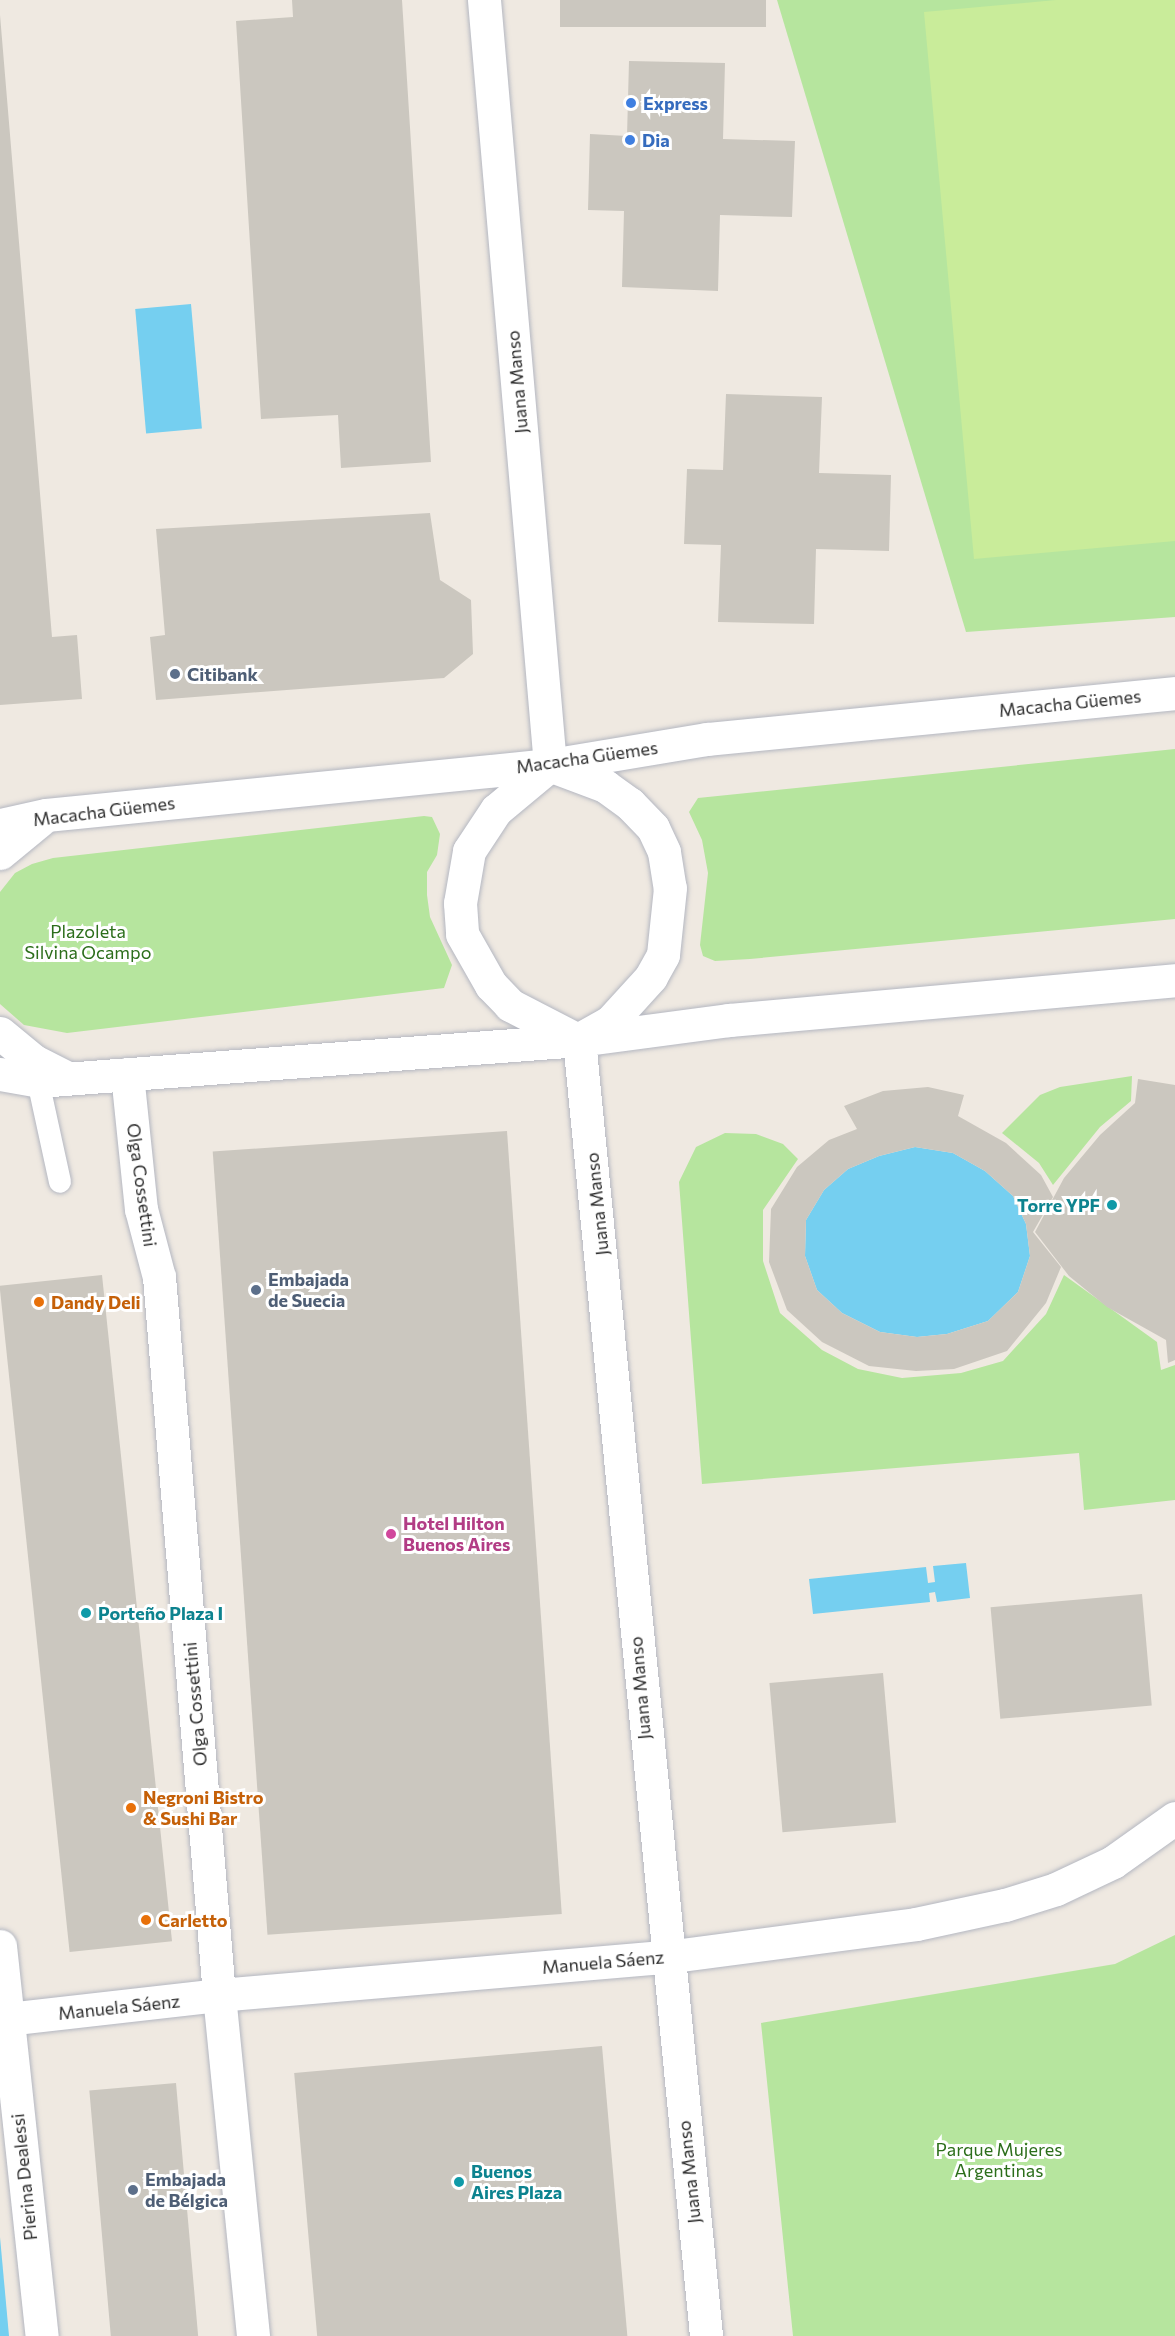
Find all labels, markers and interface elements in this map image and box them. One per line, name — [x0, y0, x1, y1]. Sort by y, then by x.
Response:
place label: Express — [643, 92, 708, 114]
marker: Express — [624, 96, 638, 110]
place label: Dia — [642, 129, 670, 151]
marker: Dia — [623, 133, 637, 147]
street label: Juana Manso — [502, 329, 532, 435]
place label: Citibank — [187, 663, 258, 685]
marker: Citibank — [168, 667, 182, 681]
street label: Macacha Güemes — [998, 685, 1142, 721]
street label: Macacha Güemes — [515, 736, 659, 778]
street label: Macacha Güemes — [32, 792, 176, 830]
park label: Plazoleta Silvina Ocampo — [25, 921, 151, 964]
street label: Olga Cossettini — [123, 1122, 161, 1248]
street label: Juana Manso — [581, 1151, 613, 1257]
place label: Torre YPF — [1017, 1194, 1100, 1216]
marker: Torre YPF — [1105, 1198, 1119, 1212]
place label: Embajada de Suecia — [268, 1269, 349, 1312]
marker: Embajada de Suecia — [249, 1283, 263, 1297]
place label: Dandy Deli — [51, 1291, 141, 1313]
marker: Dandy Deli — [32, 1295, 46, 1309]
place label: Hotel Hilton Buenos Aires — [403, 1513, 510, 1556]
marker: Hotel Hilton Buenos Aires — [384, 1527, 398, 1541]
place label: Porteño Plaza I — [98, 1602, 223, 1624]
marker: Porteño Plaza I — [79, 1606, 93, 1620]
street label: Juana Manso — [625, 1635, 655, 1741]
street label: Olga Cossettini — [179, 1641, 211, 1767]
place label: Negroni Bistro & Sushi Bar — [143, 1787, 263, 1830]
marker: Negroni Bistro & Sushi Bar — [124, 1801, 138, 1815]
place label: Carletto — [158, 1909, 227, 1931]
marker: Carletto — [139, 1913, 153, 1927]
street label: Manuela Sáenz — [541, 1946, 665, 1978]
street label: Manuela Sáenz — [57, 1990, 181, 2024]
street label: Pierina Dealessi — [7, 2112, 41, 2242]
street label: Juana Manso — [673, 2119, 705, 2225]
park label: Parque Mujeres Argentinas — [936, 2139, 1062, 2182]
place label: Buenos Aires Plaza — [471, 2161, 562, 2204]
place label: Embajada de Bélgica — [145, 2169, 228, 2212]
marker: Buenos Aires Plaza — [452, 2175, 466, 2189]
marker: Embajada de Bélgica — [126, 2183, 140, 2197]

